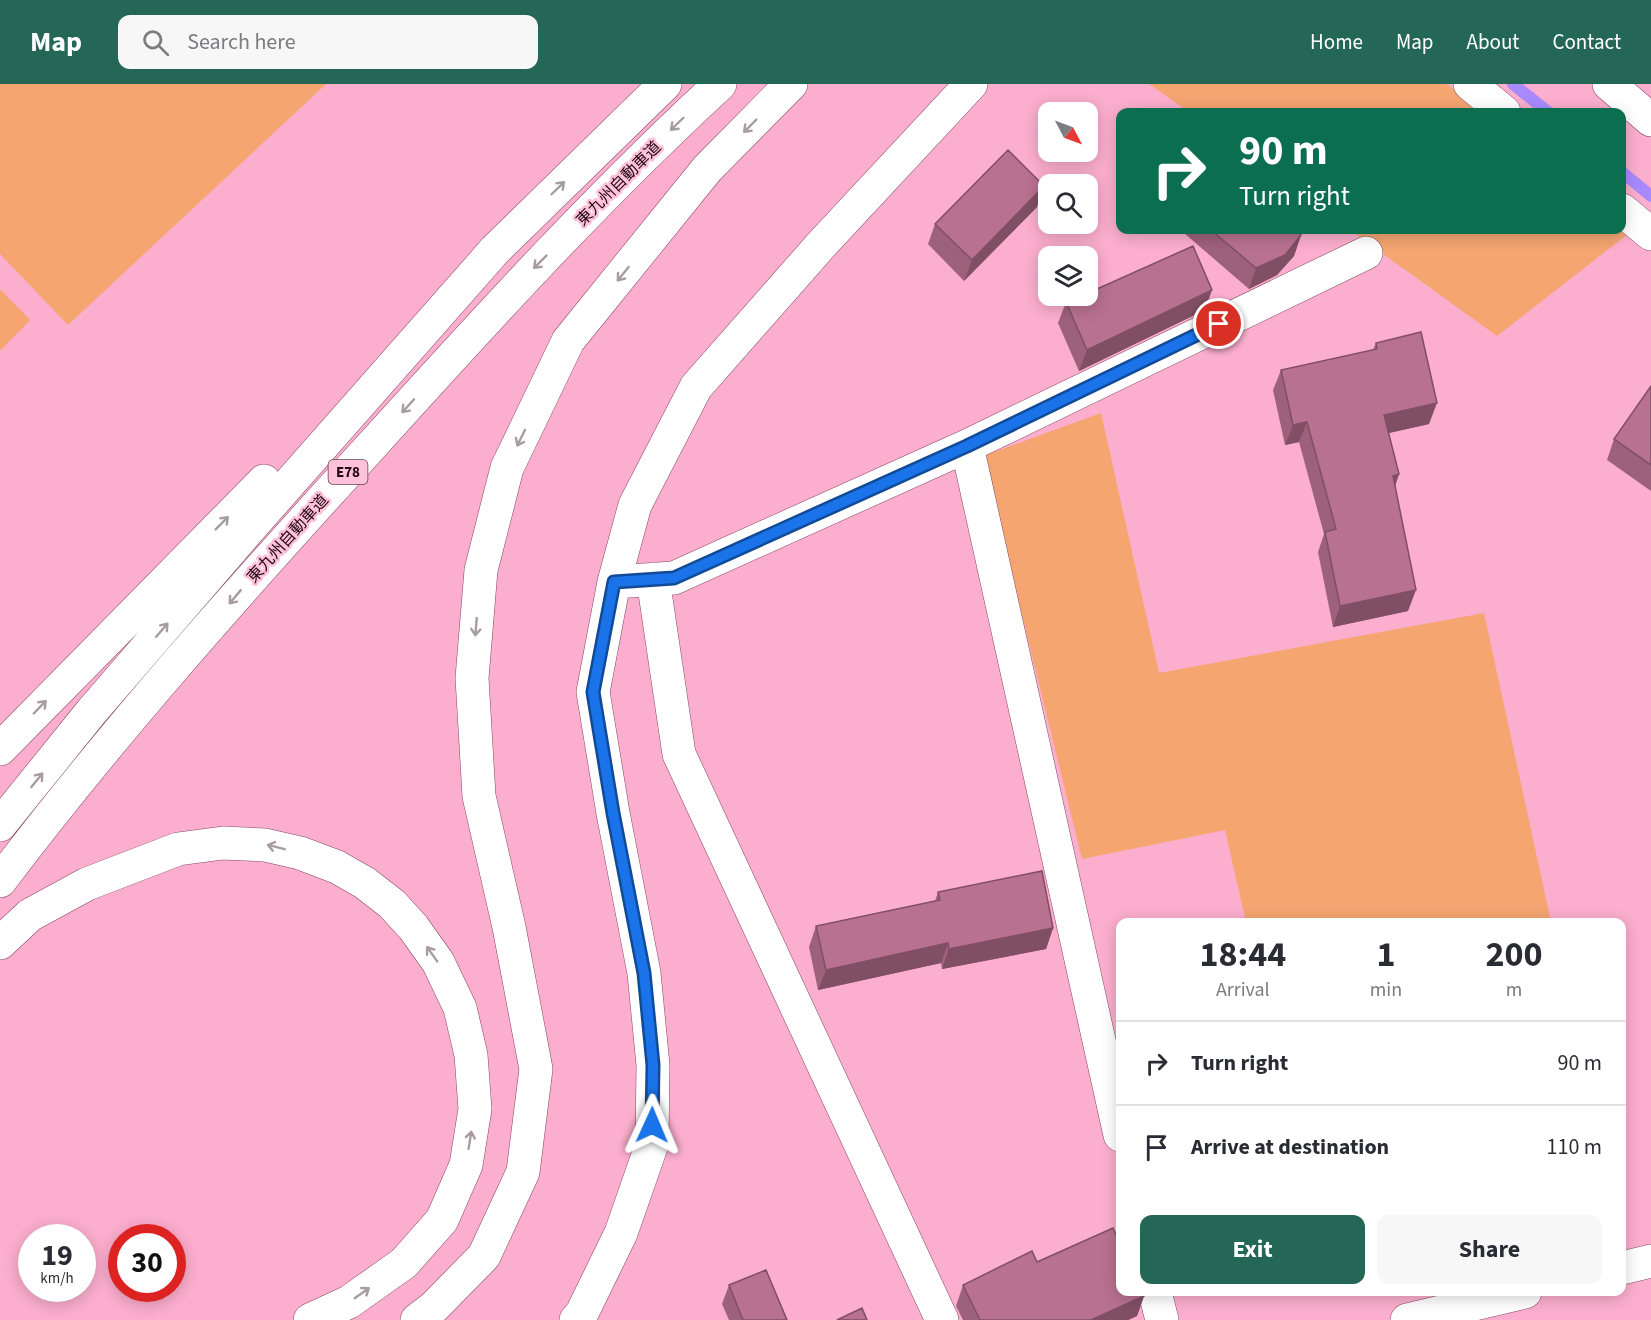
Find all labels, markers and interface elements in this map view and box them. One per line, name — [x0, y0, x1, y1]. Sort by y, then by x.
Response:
search box — [118, 15, 538, 69]
text: Map — [30, 22, 82, 62]
icon: search — [139, 26, 172, 59]
text: Search here — [187, 26, 296, 58]
text: Home — [1310, 27, 1363, 57]
text: Map — [1396, 27, 1434, 57]
text: About — [1467, 27, 1519, 57]
text: Contact — [1552, 27, 1621, 57]
north arrow — [1038, 102, 1098, 162]
map controls — [1038, 102, 1098, 306]
one-way arrow — [670, 117, 685, 131]
one-way arrow — [742, 118, 757, 133]
text: 90 m — [1239, 121, 1328, 181]
icon: right — [1140, 132, 1218, 210]
street label: 東九州自動車道 — [571, 136, 666, 231]
button: search — [1038, 174, 1098, 234]
text: Turn right — [1239, 177, 1350, 216]
one-way arrow — [551, 181, 566, 195]
button: layers — [1038, 246, 1098, 306]
one-way arrow — [532, 255, 547, 270]
one-way arrow — [616, 265, 629, 281]
pin — [1193, 298, 1244, 349]
icon: arrive — [1202, 307, 1235, 340]
one-way arrow — [401, 398, 415, 413]
one-way arrow — [515, 429, 527, 447]
road number: E78 — [328, 460, 368, 484]
street label: 東九州自動車道 — [242, 490, 333, 588]
one-way arrow — [214, 516, 229, 531]
one-way arrow — [228, 589, 241, 605]
one-way arrow — [470, 616, 481, 636]
one-way arrow — [155, 623, 169, 638]
one-way arrow — [33, 699, 48, 714]
one-way arrow — [30, 772, 43, 788]
one-way arrow — [266, 841, 285, 853]
text: 18:44 — [1199, 929, 1286, 980]
text: 1 — [1376, 929, 1395, 980]
text: 200 — [1486, 929, 1543, 980]
one-way arrow — [426, 946, 438, 962]
text: Arrival — [1216, 976, 1270, 1004]
text: min — [1370, 976, 1402, 1004]
text: m — [1506, 976, 1522, 1004]
icon: right — [1140, 1047, 1173, 1080]
text: Turn right — [1191, 1047, 1288, 1079]
text: 90 m — [1557, 1047, 1602, 1079]
position arrow — [620, 1093, 684, 1157]
one-way arrow — [465, 1130, 476, 1150]
icon: arrive — [1140, 1131, 1173, 1164]
text: Arrive at destination — [1191, 1131, 1389, 1163]
text: 110 m — [1547, 1131, 1602, 1163]
button: Exit — [1140, 1215, 1365, 1284]
button: Share — [1377, 1215, 1602, 1284]
speed limit sign: 30 — [108, 1224, 186, 1302]
text: 19 — [41, 1234, 73, 1277]
text: km/h — [40, 1268, 74, 1289]
one-way arrow — [353, 1287, 369, 1299]

